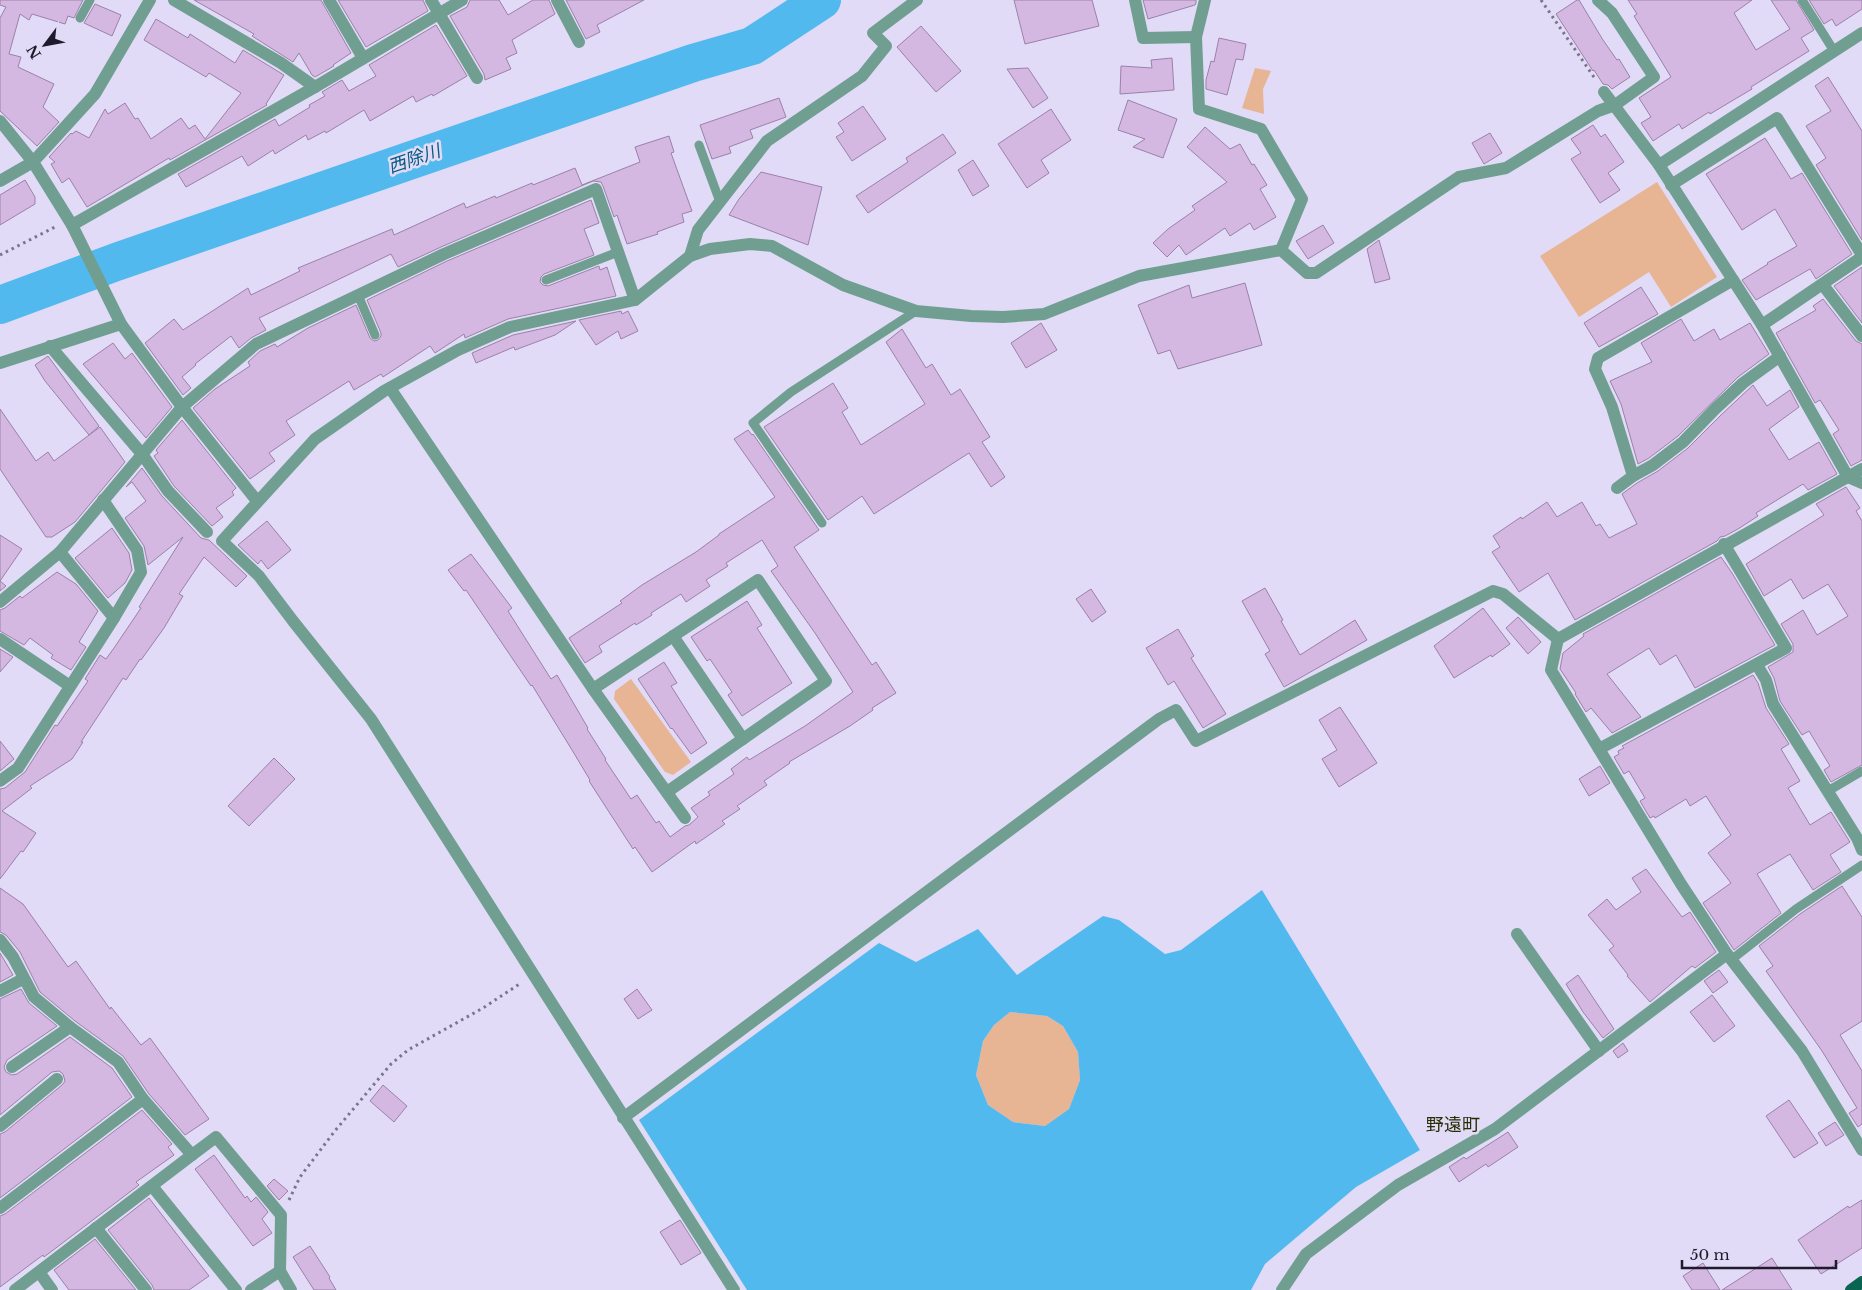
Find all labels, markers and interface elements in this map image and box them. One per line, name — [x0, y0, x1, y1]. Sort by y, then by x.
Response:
north arrow — [20, 20, 70, 70]
text: N — [23, 42, 45, 62]
water label: 西除川 — [385, 139, 445, 178]
district label: 野遠町 — [1426, 1114, 1480, 1136]
scale bar — [1682, 1238, 1836, 1270]
text: 50 m — [1690, 1245, 1730, 1264]

